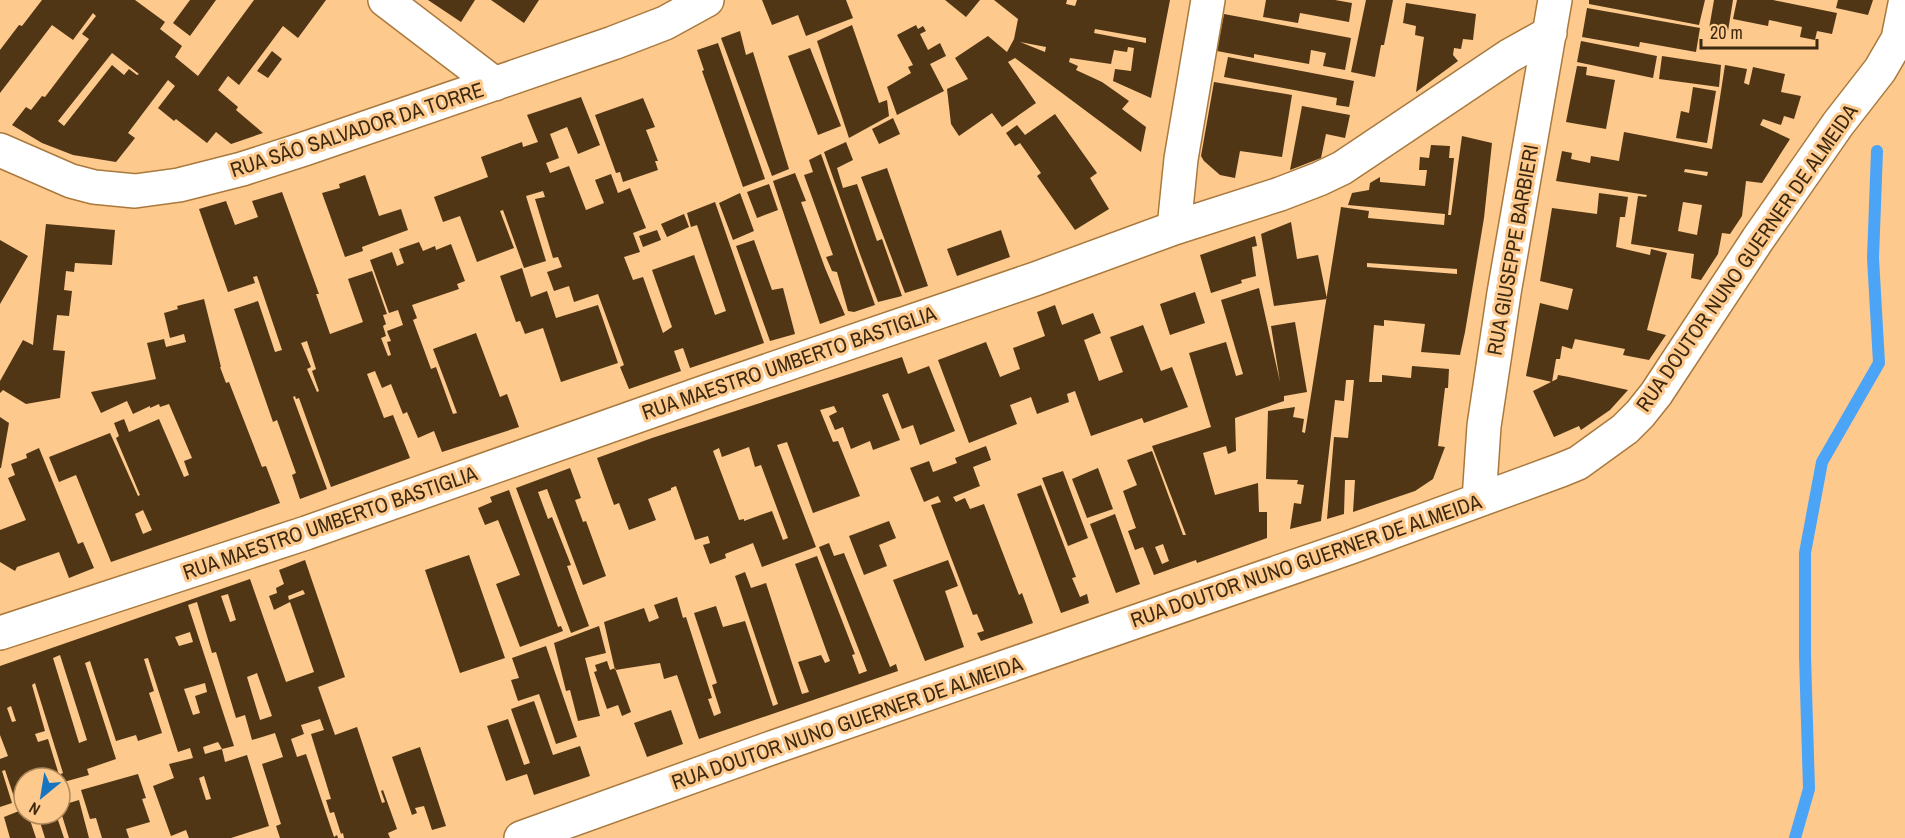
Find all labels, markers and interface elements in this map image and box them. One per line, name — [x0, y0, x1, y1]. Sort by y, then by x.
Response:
scale bar — [1701, 12, 1816, 50]
text: 20 m — [1710, 20, 1743, 45]
street label: RUA SÃO SALVADOR DA TORRE — [226, 75, 487, 184]
street label: RUA DOUTOR NUNO GUERNER DE ALMEIDA — [1629, 98, 1865, 417]
street label: RUA GIUSEPPE BARBIERI — [1480, 142, 1545, 358]
street label: RUA MAESTRO UMBERTO BASTIGLIA — [638, 298, 940, 427]
street label: RUA MAESTRO UMBERTO BASTIGLIA — [179, 458, 481, 587]
street label: RUA DOUTOR NUNO GUERNER DE ALMEIDA — [1127, 487, 1485, 634]
street label: RUA DOUTOR NUNO GUERNER DE ALMEIDA — [668, 649, 1026, 796]
north arrow — [12, 766, 72, 826]
text: N — [25, 797, 44, 821]

